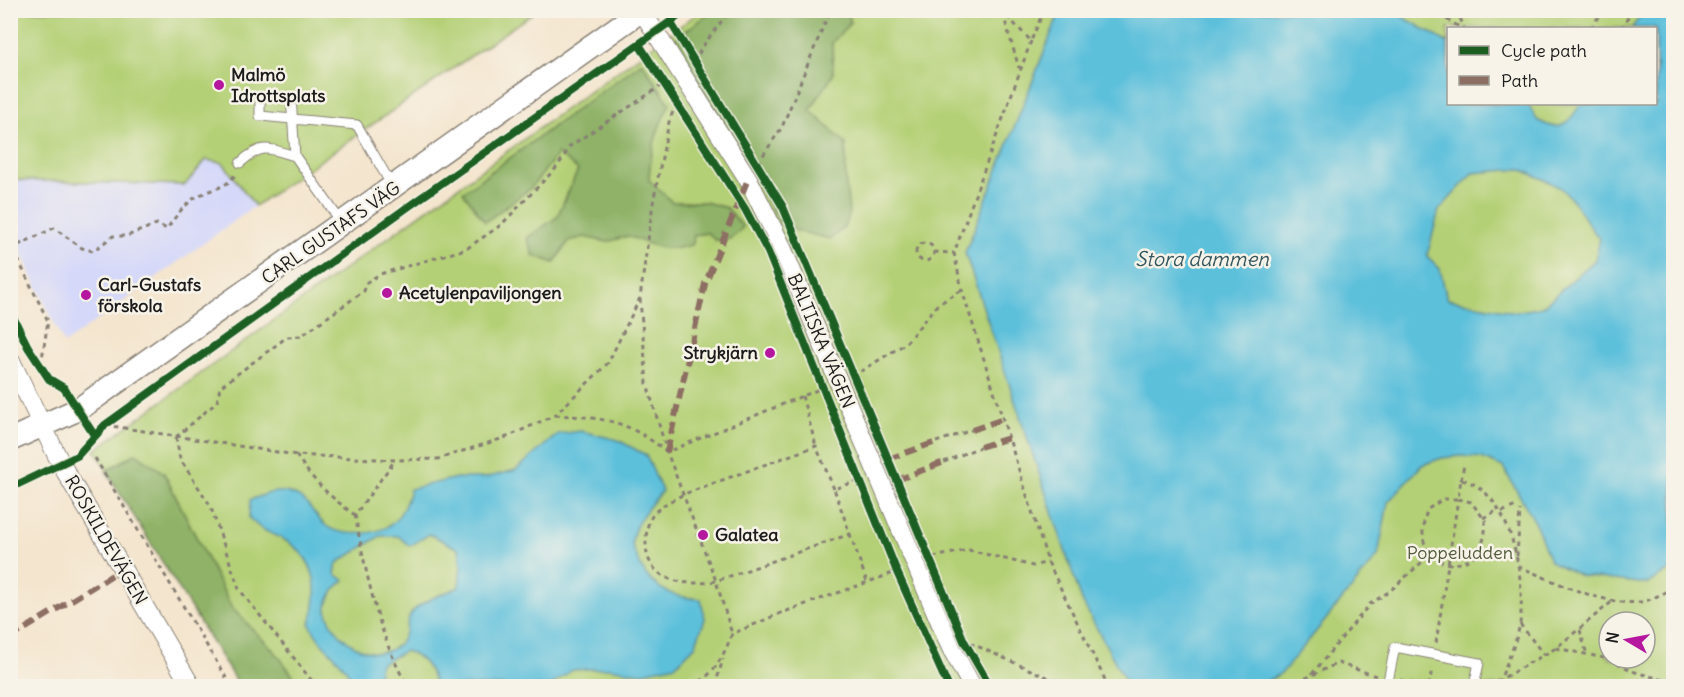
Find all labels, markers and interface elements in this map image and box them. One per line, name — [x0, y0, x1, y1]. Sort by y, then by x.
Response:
legend — [1447, 27, 1657, 105]
text: Cycle path — [1501, 39, 1587, 62]
place label: Malmö Idrottsplats — [231, 63, 325, 107]
text: Path — [1501, 69, 1538, 92]
marker: Malmö Idrottsplats — [212, 78, 226, 92]
street label: CARL GUSTAFS VÄG — [257, 176, 405, 289]
water label: Stora dammen — [1135, 246, 1269, 271]
street label: BALTISKA VÄGEN — [783, 270, 860, 412]
place label: Carl-Gustafs förskola — [98, 273, 201, 317]
place label: Acetylenpaviljongen — [399, 281, 562, 304]
marker: Acetylenpaviljongen — [380, 286, 394, 300]
marker: Carl-Gustafs förskola — [79, 288, 93, 302]
place label: Strykjärn — [683, 341, 759, 364]
marker: Strykjärn — [763, 346, 777, 360]
street label: ROSKILDEVÄGEN — [60, 471, 153, 609]
place label: Galatea — [715, 523, 778, 546]
marker: Galatea — [696, 528, 710, 542]
park label: Poppeludden — [1407, 541, 1513, 564]
north arrow — [1597, 610, 1657, 670]
text: N — [1601, 630, 1623, 645]

